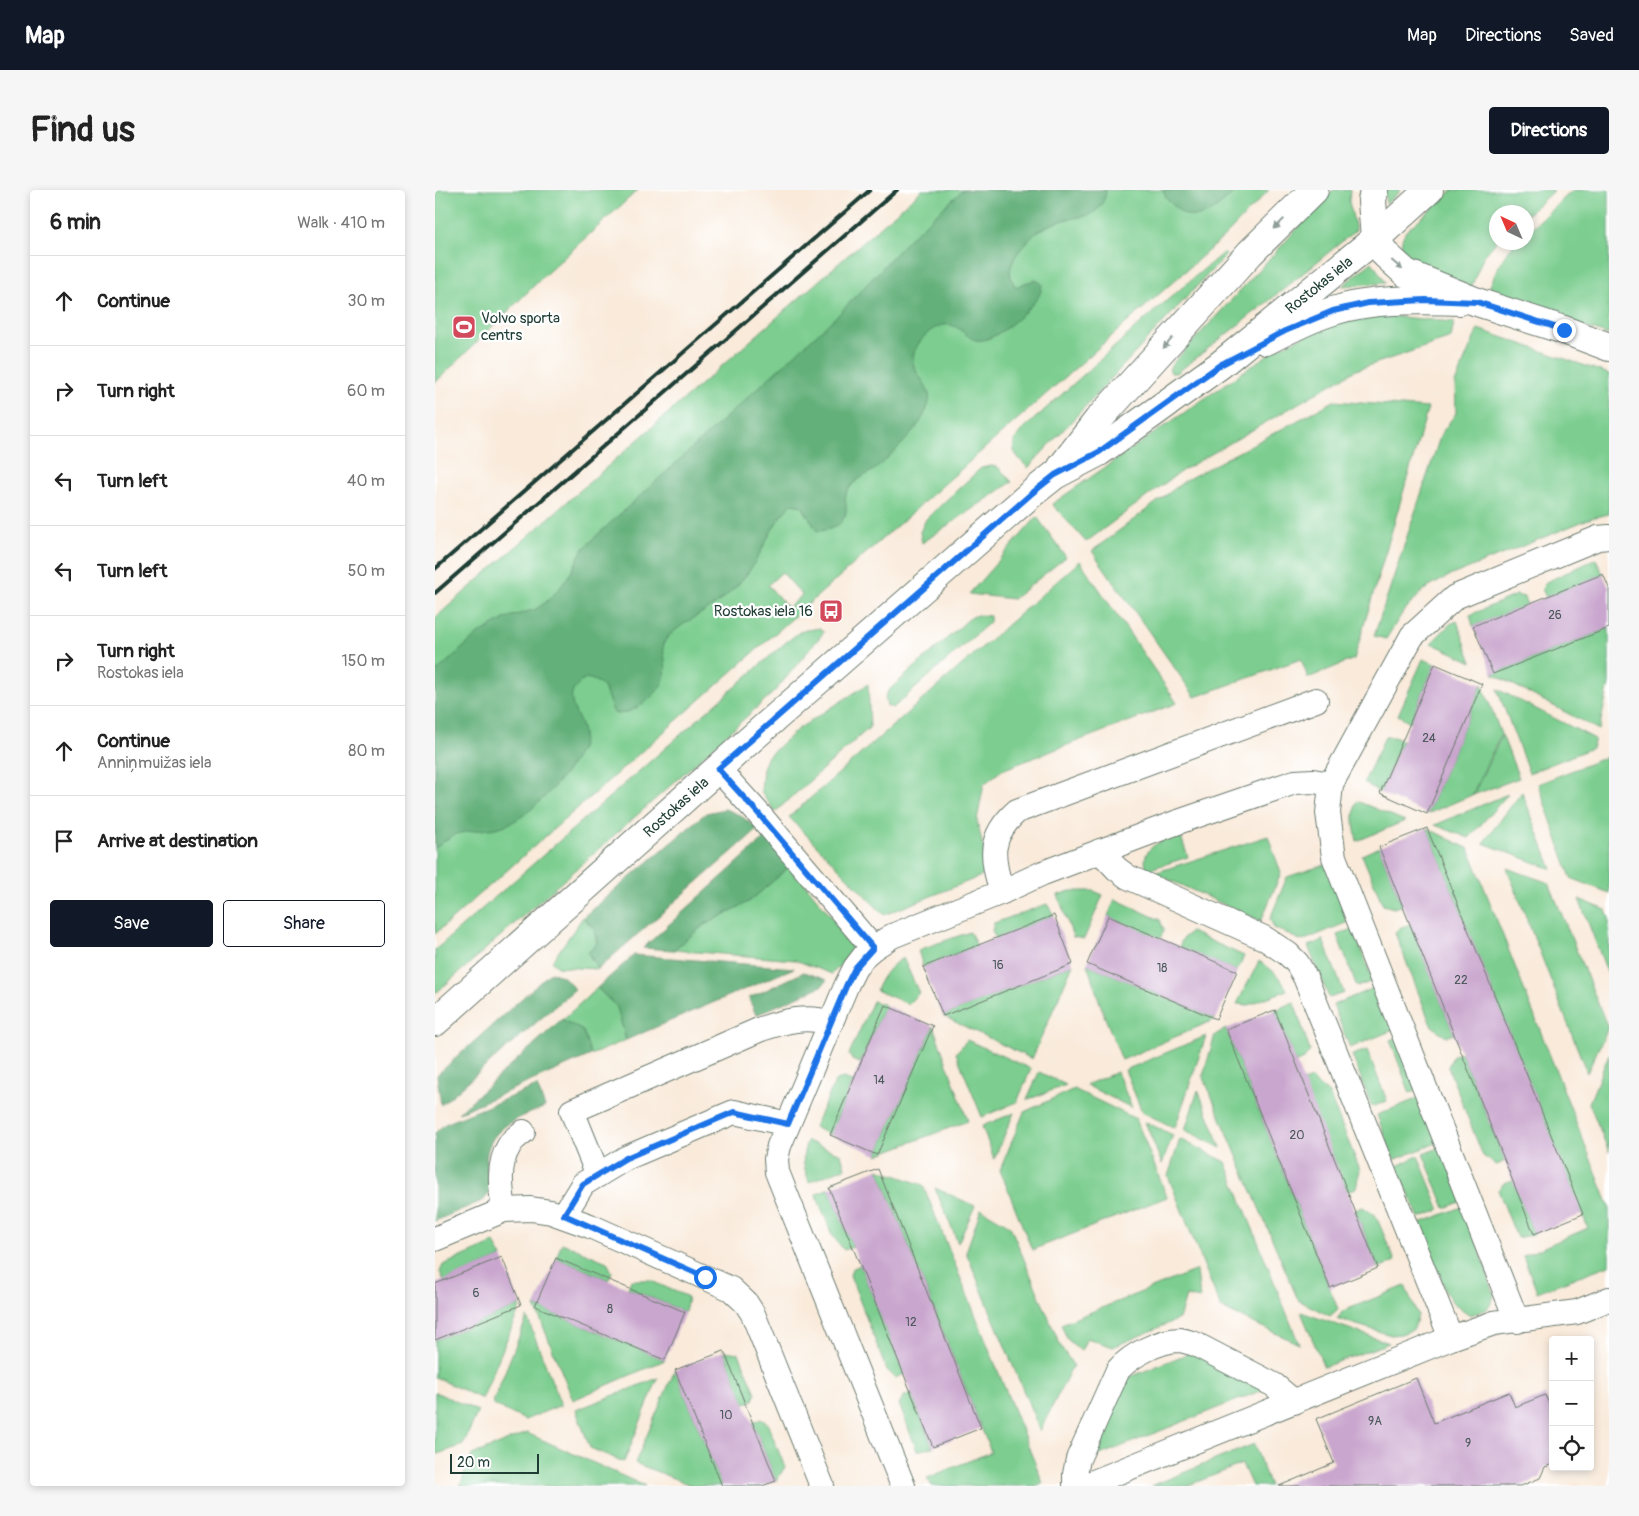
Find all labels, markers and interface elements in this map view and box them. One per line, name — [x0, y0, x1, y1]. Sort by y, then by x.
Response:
text: Map — [25, 21, 65, 50]
text: Map — [1407, 24, 1437, 47]
text: Directions — [1465, 24, 1541, 47]
text: Saved — [1569, 24, 1614, 47]
button: Directions — [1489, 107, 1609, 154]
text: Find us — [30, 108, 135, 152]
north arrow — [1489, 205, 1534, 250]
text: 6 min — [50, 209, 101, 236]
text: Walk · 410 m — [297, 213, 385, 233]
one-way arrow — [1274, 218, 1286, 230]
street label: Rostokas iela — [1282, 252, 1357, 318]
one-way arrow — [1391, 259, 1403, 271]
icon: ahead — [50, 287, 78, 315]
text: Continue — [97, 289, 170, 313]
text: 30 m — [347, 291, 385, 311]
place label: Volvo sporta centrs — [481, 309, 560, 345]
sports icon: Volvo sporta centrs — [451, 314, 477, 340]
route end — [1553, 319, 1576, 342]
one-way arrow — [1162, 336, 1174, 348]
icon: right — [50, 377, 78, 405]
text: Turn right — [97, 379, 175, 403]
text: 60 m — [347, 381, 385, 401]
icon: left — [50, 467, 78, 495]
text: Turn left — [97, 469, 167, 493]
text: 40 m — [347, 471, 385, 491]
icon: left — [50, 557, 78, 585]
text: Turn left — [97, 559, 167, 583]
text: 50 m — [348, 561, 385, 581]
bus stop icon: Rostokas iela 16 — [818, 598, 844, 624]
place label: Rostokas iela 16 — [714, 602, 813, 621]
house number: 26 — [1548, 608, 1562, 623]
text: Turn right — [97, 639, 175, 663]
icon: right — [50, 647, 78, 675]
text: 150 m — [341, 651, 385, 671]
text: Rostokas iela — [97, 663, 184, 683]
text: Continue — [97, 729, 170, 753]
house number: 24 — [1422, 731, 1436, 746]
icon: ahead — [50, 737, 78, 765]
text: 80 m — [348, 741, 385, 761]
text: Anniņmuižas iela — [97, 753, 211, 773]
street label: Rostokas iela — [640, 773, 713, 842]
icon: arrive — [50, 827, 78, 855]
text: Arrive at destination — [97, 829, 258, 853]
button: Save — [50, 900, 213, 947]
button: Share — [223, 900, 385, 947]
house number: 16 — [992, 958, 1004, 973]
house number: 18 — [1157, 961, 1167, 976]
house number: 22 — [1454, 973, 1468, 988]
house number: 14 — [873, 1073, 885, 1088]
house number: 20 — [1290, 1128, 1304, 1143]
route start — [694, 1266, 717, 1289]
house number: 6 — [473, 1286, 480, 1301]
house number: 8 — [607, 1302, 613, 1317]
house number: 12 — [905, 1315, 917, 1330]
map controls — [1549, 1336, 1594, 1471]
button: + — [1549, 1336, 1594, 1381]
button: − — [1549, 1381, 1594, 1426]
house number: 10 — [720, 1408, 732, 1423]
house number: 9A — [1368, 1414, 1382, 1429]
button: locate — [1549, 1426, 1594, 1471]
house number: 9 — [1465, 1436, 1471, 1451]
scale bar — [450, 1451, 539, 1474]
text: 20 m — [457, 1454, 490, 1471]

